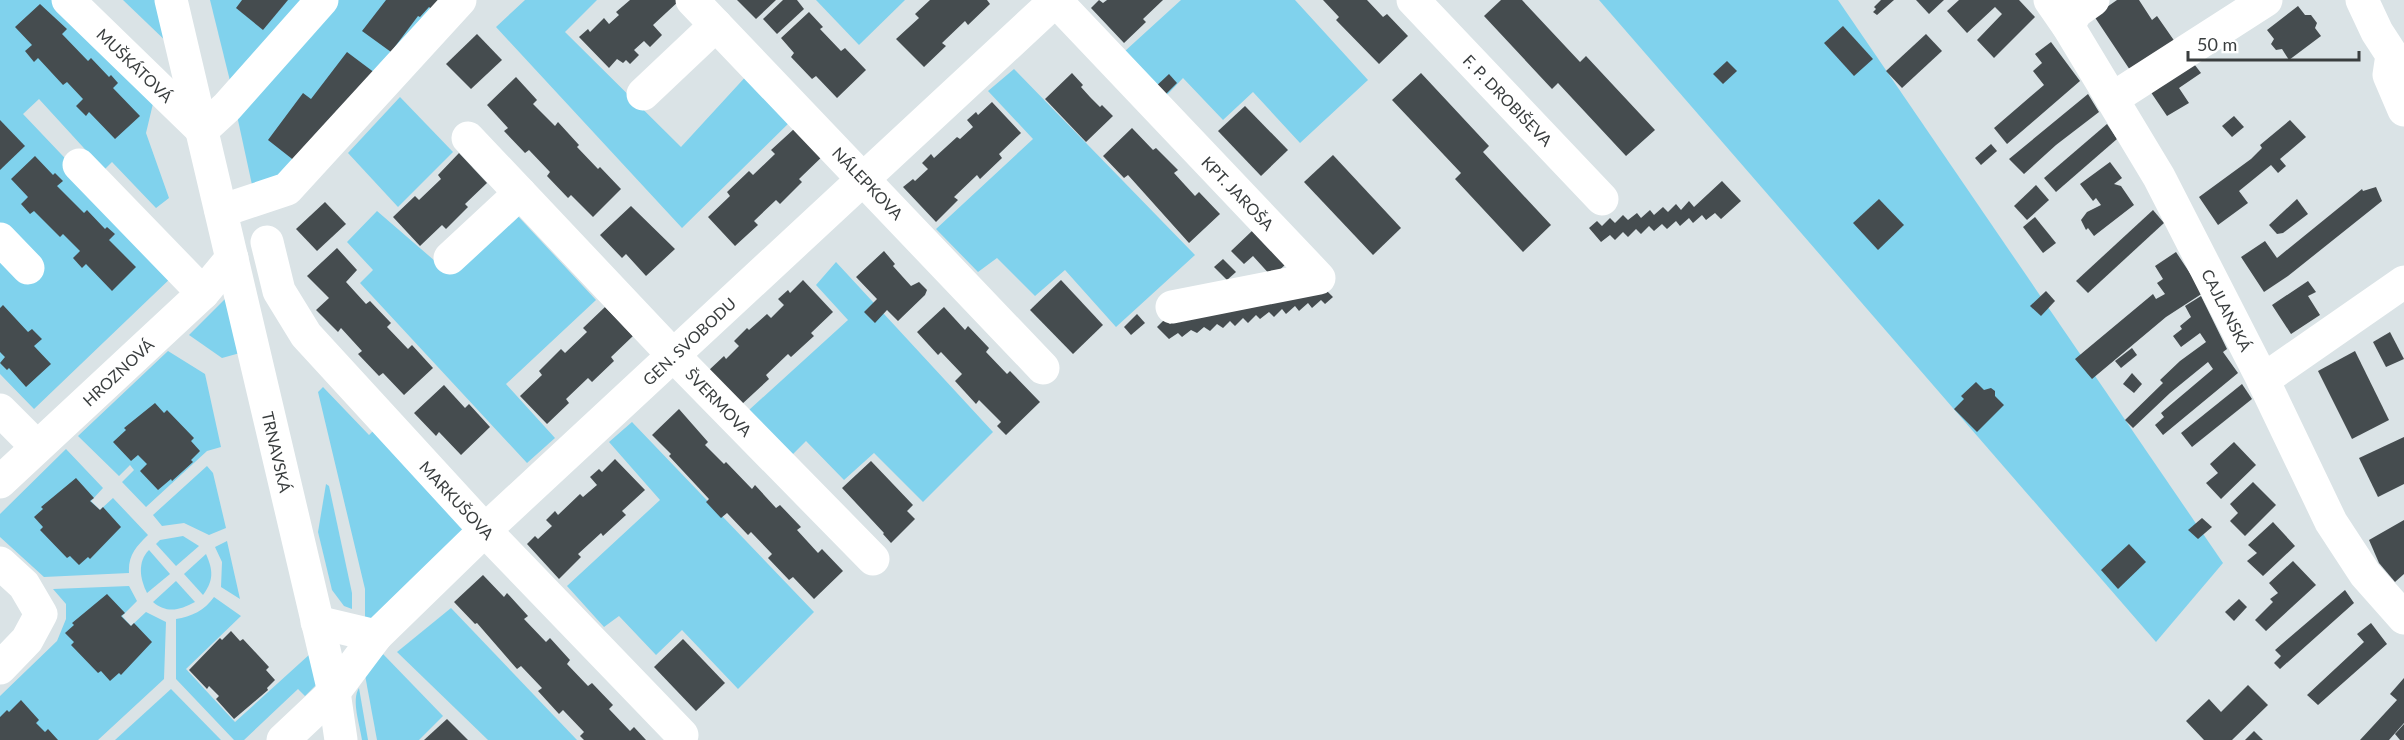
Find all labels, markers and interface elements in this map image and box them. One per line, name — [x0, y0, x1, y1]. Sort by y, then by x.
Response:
street label: MUŠKÁTOVÁ — [93, 24, 177, 106]
scale bar — [2188, 24, 2359, 62]
text: 50 m — [2197, 33, 2237, 55]
street label: F. P. DROBIŠEVA — [1460, 50, 1557, 150]
street label: NÁLEPKOVA — [829, 143, 907, 223]
street label: KPT. JAROŠA — [1198, 152, 1278, 234]
street label: CAJLANSKÁ — [2198, 266, 2256, 354]
street label: GEN. SVOBODU — [639, 293, 739, 389]
street label: HROZNOVÁ — [79, 334, 157, 410]
street label: ŠVERMOVA — [682, 364, 756, 440]
street label: TRNAVSKÁ — [258, 410, 296, 494]
street label: MARKUŠOVA — [416, 457, 498, 543]

